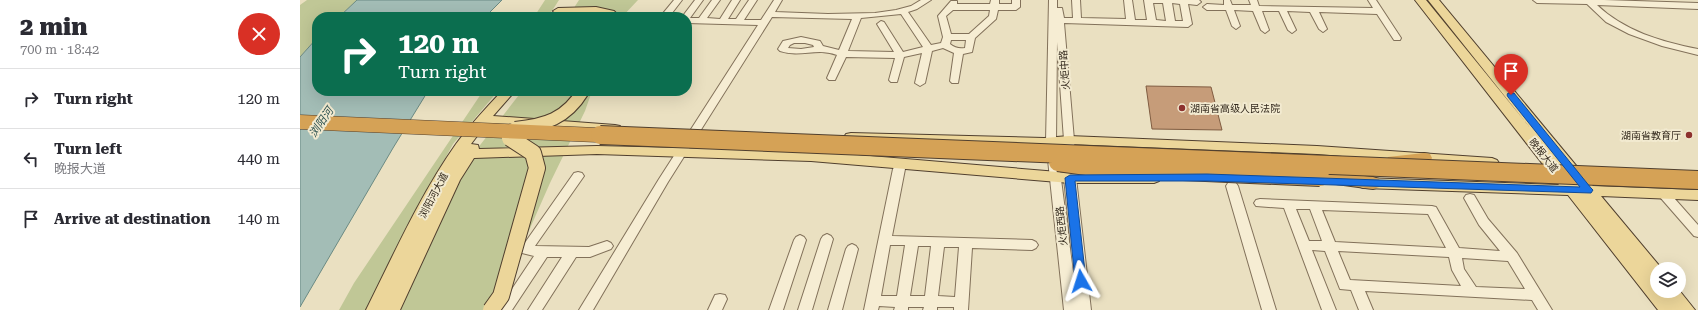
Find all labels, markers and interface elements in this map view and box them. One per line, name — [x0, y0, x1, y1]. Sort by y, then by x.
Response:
text: 2 min — [20, 13, 87, 41]
button: close — [238, 13, 280, 55]
text: 120 m — [398, 27, 479, 60]
icon: right — [332, 28, 384, 80]
text: 700 m · 18:42 — [20, 42, 99, 57]
street label: 火炬中路 — [1058, 50, 1071, 90]
pin — [1494, 54, 1528, 95]
icon: arrive — [1500, 60, 1522, 82]
text: Turn right — [398, 61, 486, 82]
icon: right — [20, 88, 42, 110]
text: Turn right — [54, 90, 133, 108]
text: 120 m — [237, 90, 280, 108]
water label: 浏阳河 — [307, 103, 337, 140]
marker: 湖南省高级人民法院 — [1177, 103, 1187, 113]
place label: 湖南省高级人民法院 — [1190, 103, 1280, 114]
place label: 湖南省教育厅 — [1621, 130, 1681, 141]
marker: 湖南省教育厅 — [1684, 130, 1694, 140]
street label: 晚报大道 — [1527, 136, 1560, 174]
text: Turn left — [54, 140, 122, 158]
icon: left — [20, 148, 42, 170]
text: 440 m — [237, 150, 280, 168]
text: 晚报大道 — [54, 161, 106, 176]
street label: 浏阳河大道 — [417, 171, 450, 220]
street label: 火炬西路 — [1054, 205, 1069, 246]
icon: arrive — [20, 208, 42, 230]
text: Arrive at destination — [54, 210, 210, 228]
text: 140 m — [237, 210, 280, 228]
position arrow — [1060, 260, 1102, 302]
map controls — [1650, 262, 1686, 298]
button: layers — [1650, 262, 1686, 298]

